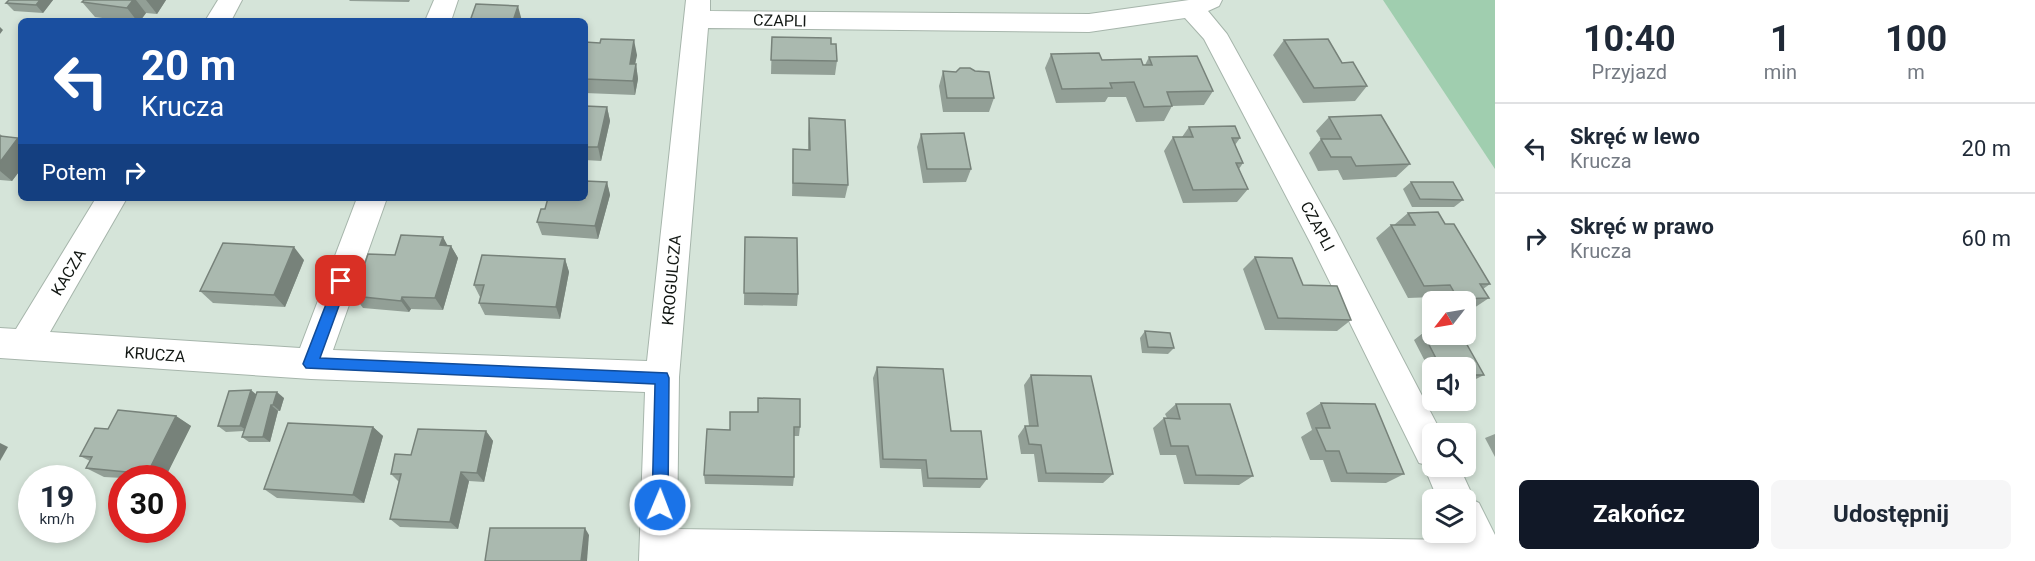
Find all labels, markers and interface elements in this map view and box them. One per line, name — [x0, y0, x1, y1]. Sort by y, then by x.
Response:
street label: CZAPLI — [753, 11, 807, 30]
text: 10:40 — [1583, 18, 1676, 60]
text: 1 — [1770, 18, 1791, 60]
text: 100 — [1885, 18, 1947, 60]
text: 20 m — [141, 41, 236, 90]
icon: left — [42, 42, 120, 120]
text: Przyjazd — [1592, 60, 1667, 84]
text: min — [1764, 60, 1797, 84]
text: m — [1907, 60, 1925, 84]
text: Krucza — [141, 91, 224, 123]
text: Skręć w lewo — [1570, 124, 1700, 149]
icon: left — [1519, 132, 1552, 165]
text: 20 m — [1962, 136, 2011, 161]
text: Krucza — [1570, 149, 1632, 173]
icon: right — [118, 156, 151, 189]
text: Potem — [42, 160, 106, 185]
street label: CZAPLI — [1297, 198, 1339, 254]
text: Skręć w prawo — [1570, 214, 1714, 239]
icon: right — [1519, 222, 1552, 255]
text: 60 m — [1962, 226, 2011, 251]
street label: KROGULCZA — [658, 233, 685, 326]
text: Krucza — [1570, 239, 1632, 263]
street label: KACZA — [47, 245, 90, 299]
pin — [315, 255, 366, 306]
icon: arrive — [324, 264, 357, 297]
north arrow — [1422, 291, 1476, 345]
map controls — [1422, 291, 1476, 543]
street label: KRUCZA — [124, 343, 187, 366]
button: sound — [1422, 357, 1476, 411]
button: search — [1422, 423, 1476, 477]
speed limit sign: 30 — [108, 465, 186, 543]
position arrow — [628, 473, 692, 537]
text: 19 — [40, 479, 74, 514]
button: Zakończ — [1519, 480, 1759, 549]
button: Udostępnij — [1771, 480, 2011, 549]
button: layers — [1422, 489, 1476, 543]
text: km/h — [39, 510, 75, 528]

